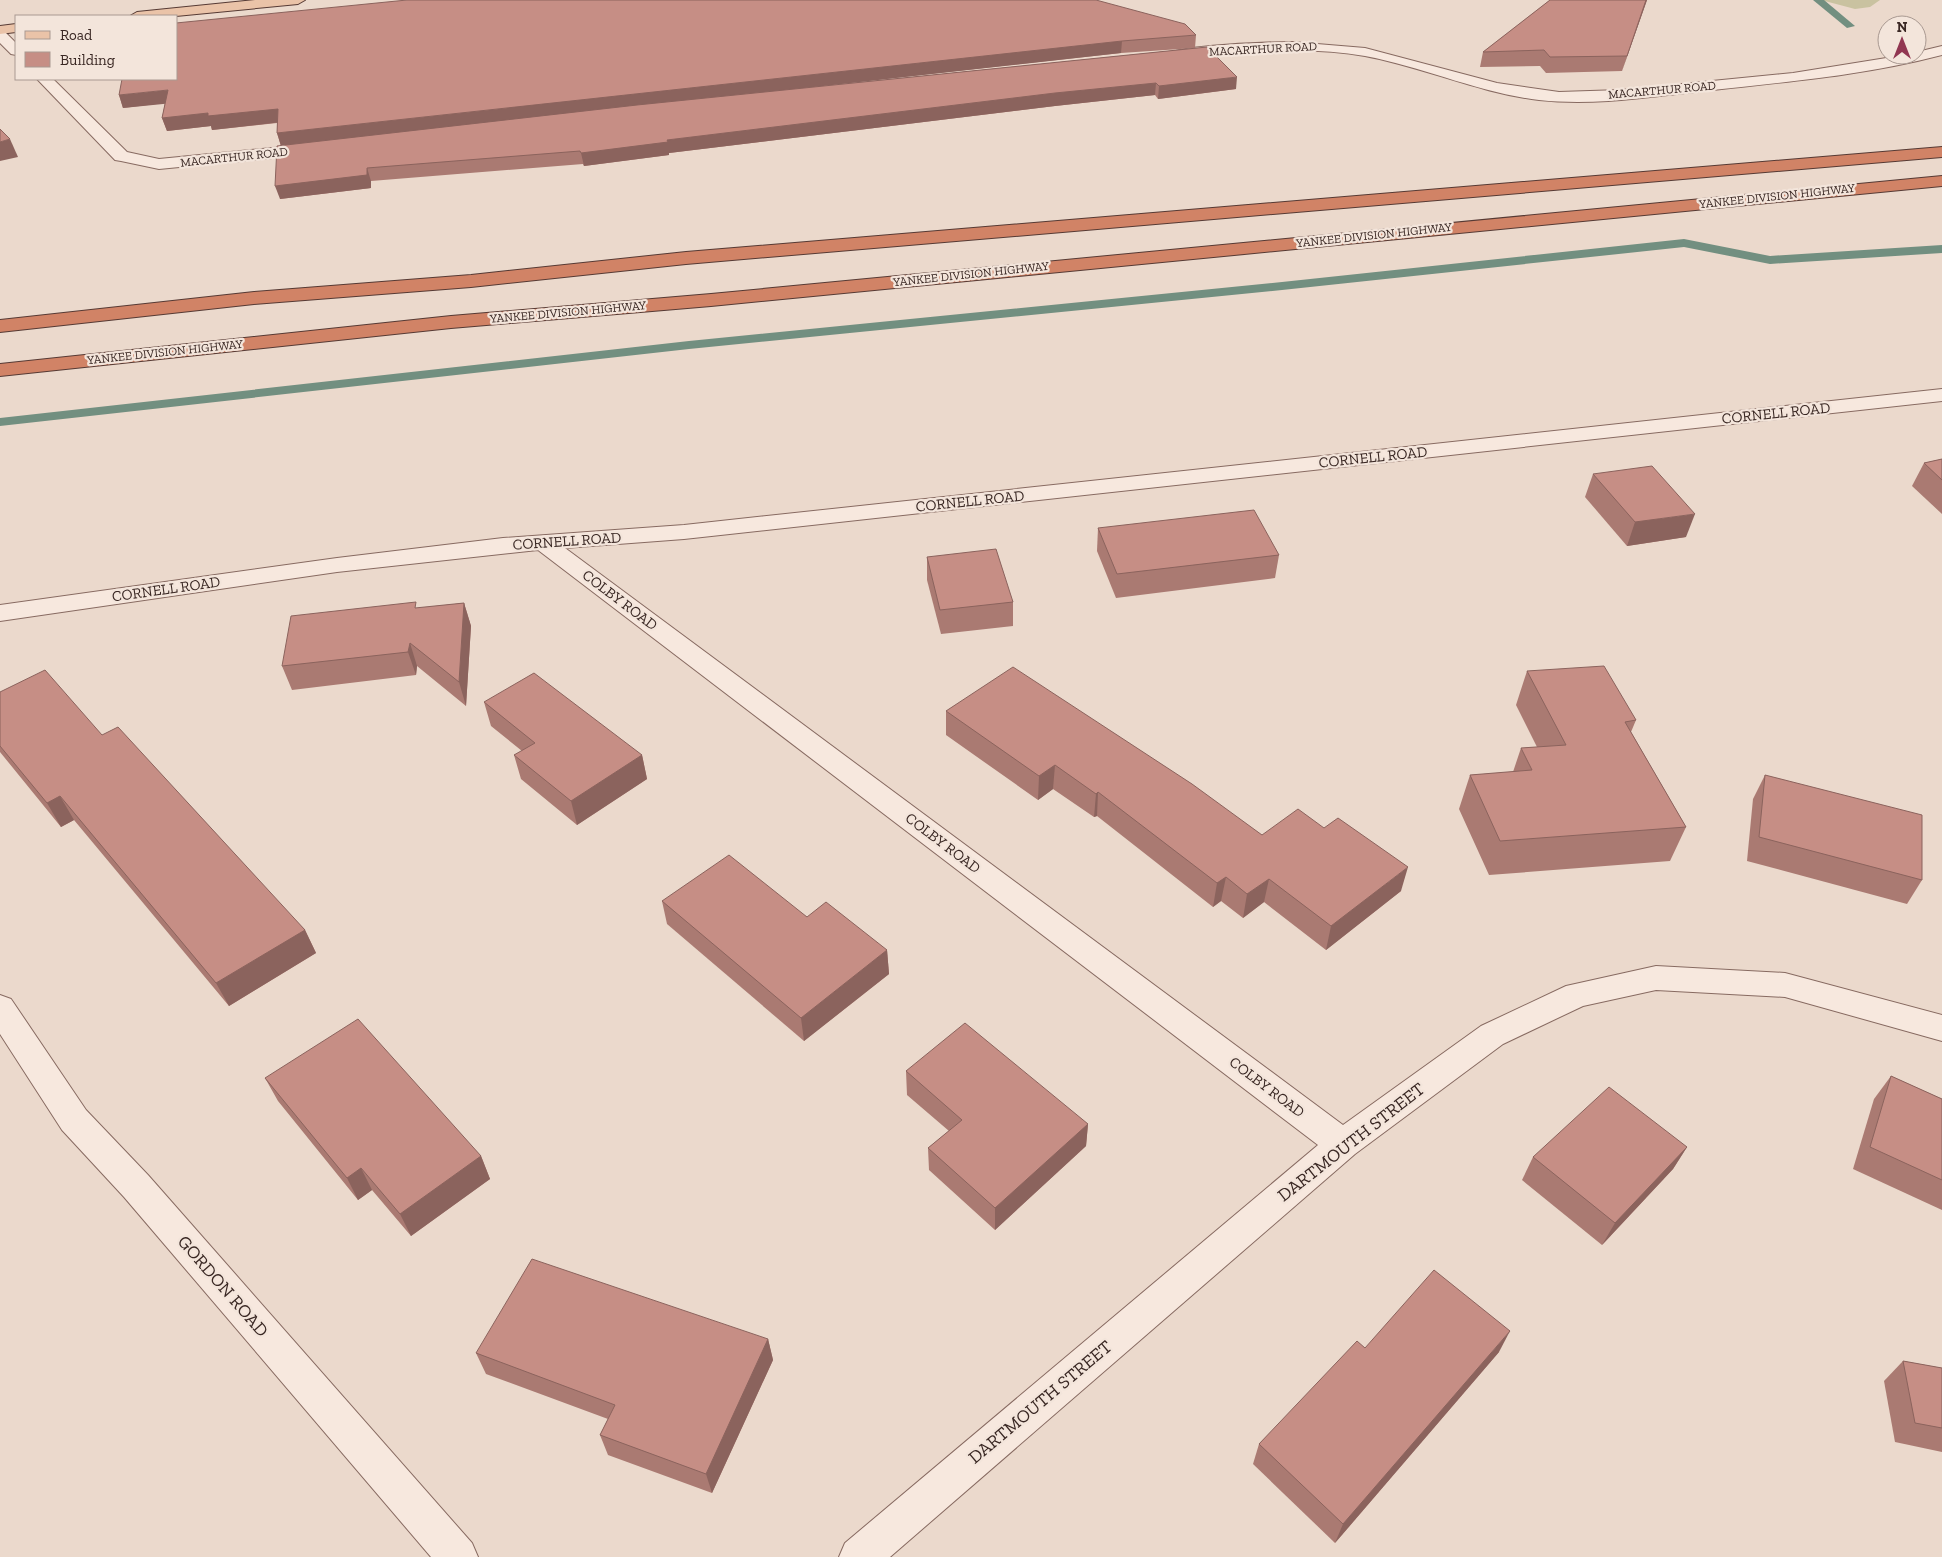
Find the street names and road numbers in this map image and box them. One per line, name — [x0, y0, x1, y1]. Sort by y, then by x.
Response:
street label: MACARTHUR ROAD — [1209, 39, 1317, 59]
street label: MACARTHUR ROAD — [1608, 78, 1716, 102]
street label: MACARTHUR ROAD — [180, 144, 288, 170]
street label: YANKEE DIVISION HIGHWAY — [1697, 181, 1856, 211]
street label: YANKEE DIVISION HIGHWAY — [1294, 220, 1453, 250]
street label: YANKEE DIVISION HIGHWAY — [891, 259, 1050, 289]
street label: YANKEE DIVISION HIGHWAY — [488, 298, 647, 326]
street label: YANKEE DIVISION HIGHWAY — [85, 337, 244, 367]
street label: CORNELL ROAD — [1721, 398, 1831, 428]
street label: CORNELL ROAD — [1318, 442, 1428, 472]
street label: CORNELL ROAD — [915, 486, 1025, 516]
street label: CORNELL ROAD — [512, 528, 622, 554]
street label: COLBY ROAD — [579, 566, 661, 634]
street label: CORNELL ROAD — [111, 573, 221, 605]
street label: COLBY ROAD — [902, 809, 984, 877]
street label: COLBY ROAD — [1226, 1053, 1308, 1121]
street label: DARTMOUTH STREET — [1273, 1078, 1429, 1206]
street label: GORDON ROAD — [173, 1231, 273, 1341]
street label: DARTMOUTH STREET — [964, 1336, 1116, 1468]

